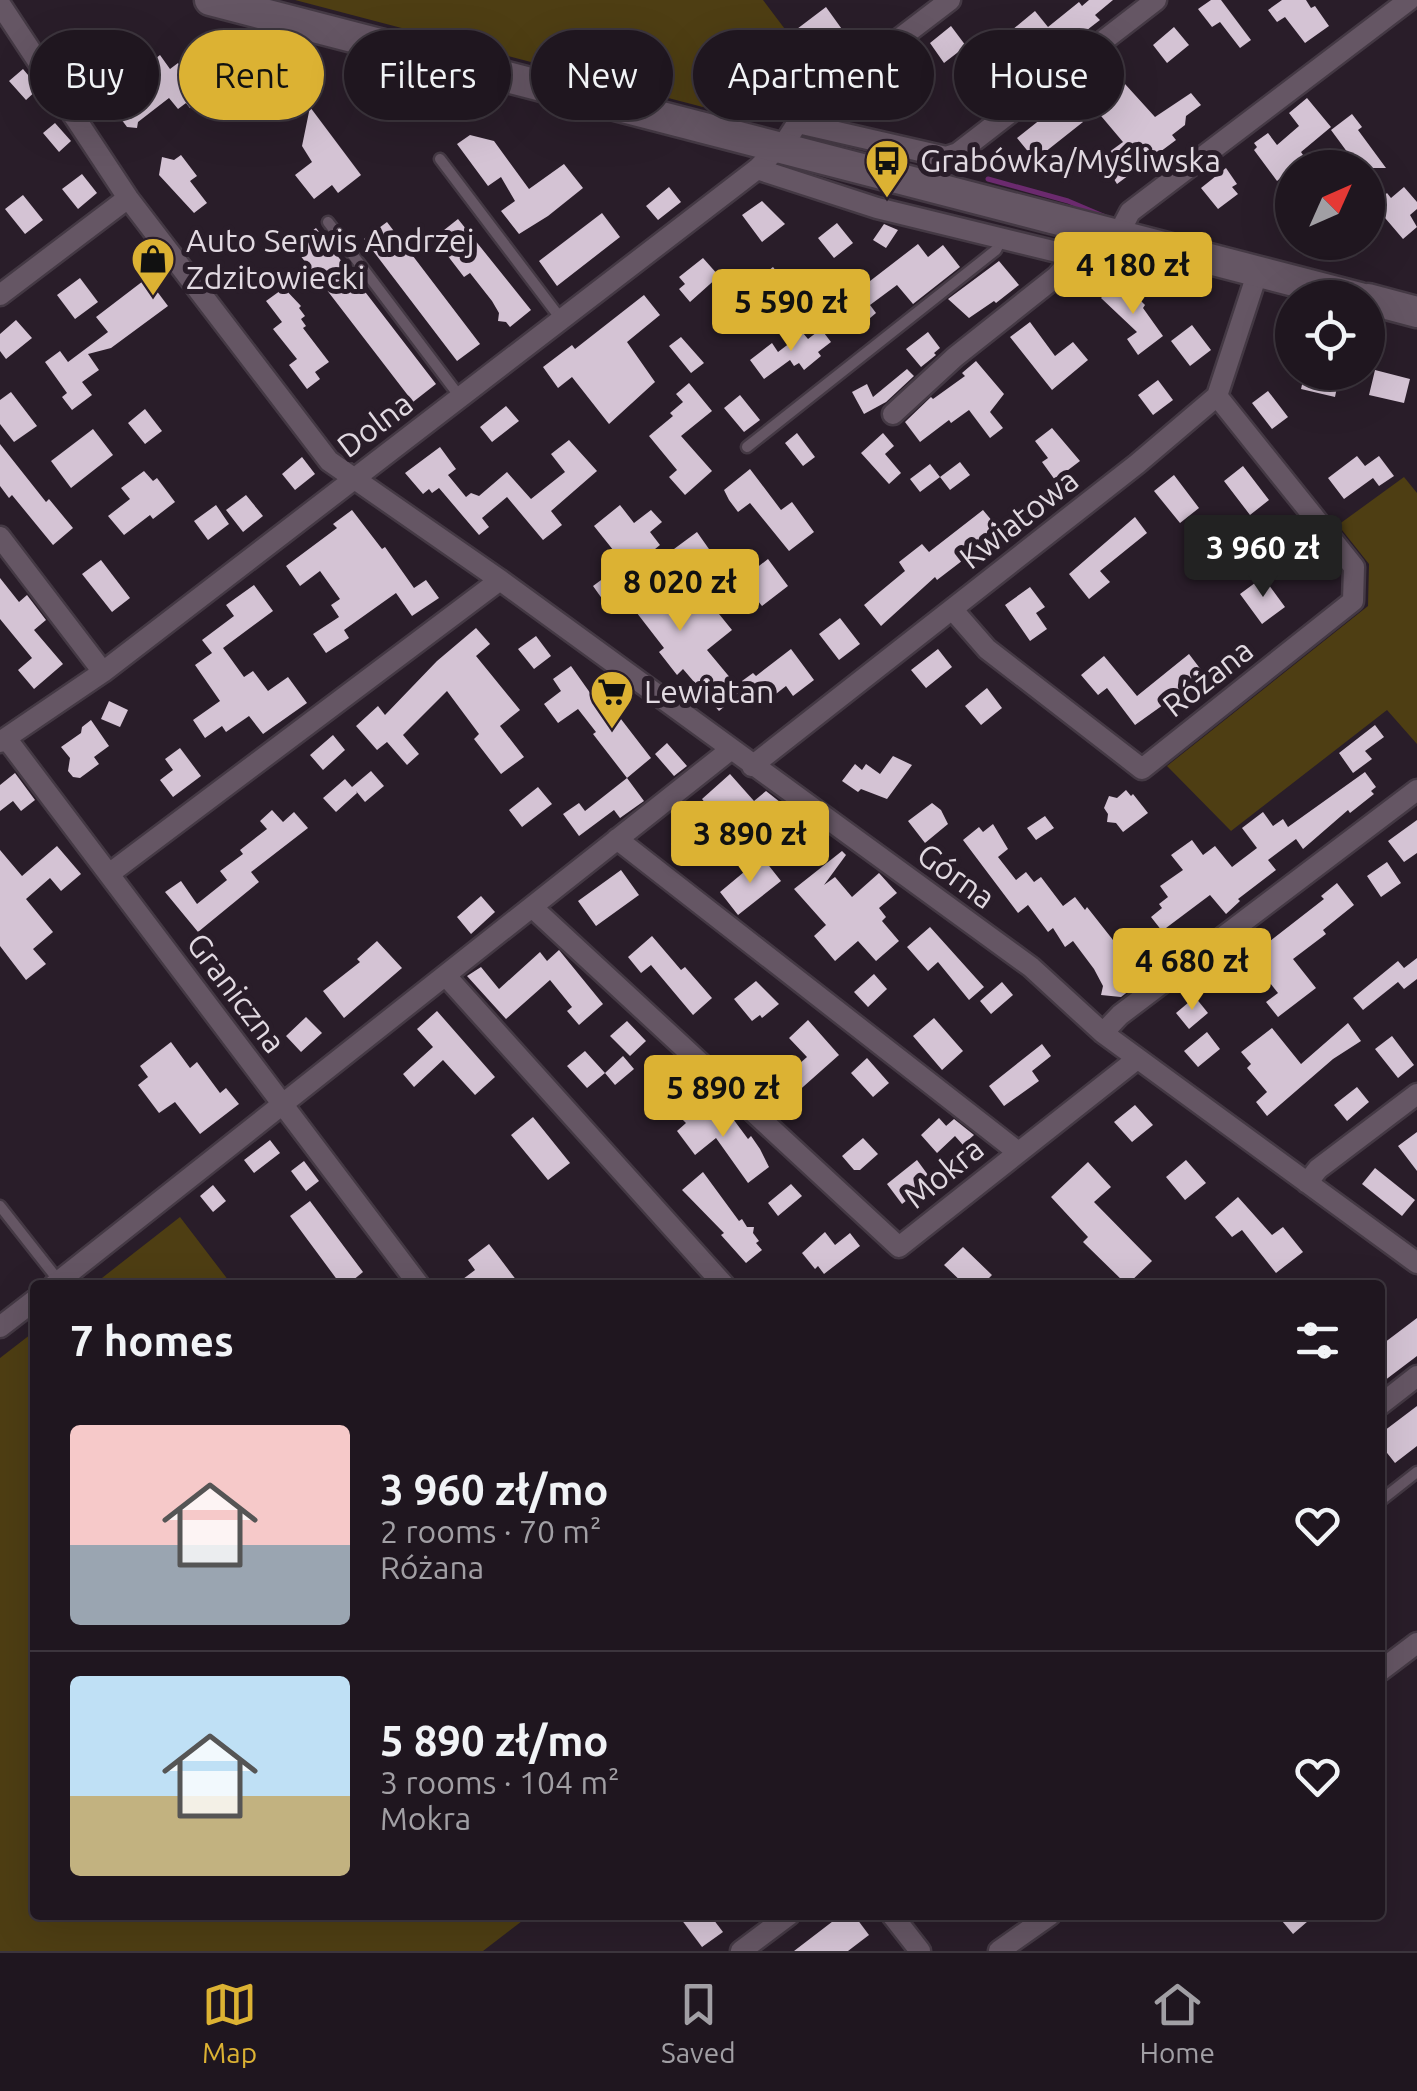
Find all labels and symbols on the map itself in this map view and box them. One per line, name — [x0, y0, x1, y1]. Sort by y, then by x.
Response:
bus stop icon: Grabówka/Myśliwska — [864, 138, 910, 199]
place label: Grabówka/Myśliwska — [920, 142, 1221, 178]
north arrow — [1275, 150, 1385, 260]
place label: Auto Serwis Andrzej Zdzitowiecki — [186, 222, 474, 295]
pin: 4 180 zł — [1030, 232, 1236, 317]
shop icon: Auto Serwis Andrzej Zdzitowiecki — [130, 236, 176, 297]
pin: 5 590 zł — [688, 269, 894, 354]
street label: Dolna — [330, 384, 419, 464]
street label: Kwiatowa — [952, 461, 1085, 575]
pin: 3 960 zł — [1160, 515, 1366, 600]
pin: 8 020 zł — [577, 549, 783, 634]
street label: Różana — [1155, 631, 1259, 723]
supermarket icon: Lewiatan — [589, 669, 635, 730]
place label: Lewiatan — [644, 673, 774, 709]
pin: 3 890 zł — [647, 801, 853, 886]
street label: Górna — [911, 835, 1002, 915]
street label: Graniczna — [180, 926, 293, 1059]
pin: 4 680 zł — [1089, 928, 1295, 1013]
pin: 5 890 zł — [620, 1055, 826, 1140]
street label: Mokra — [897, 1130, 990, 1215]

